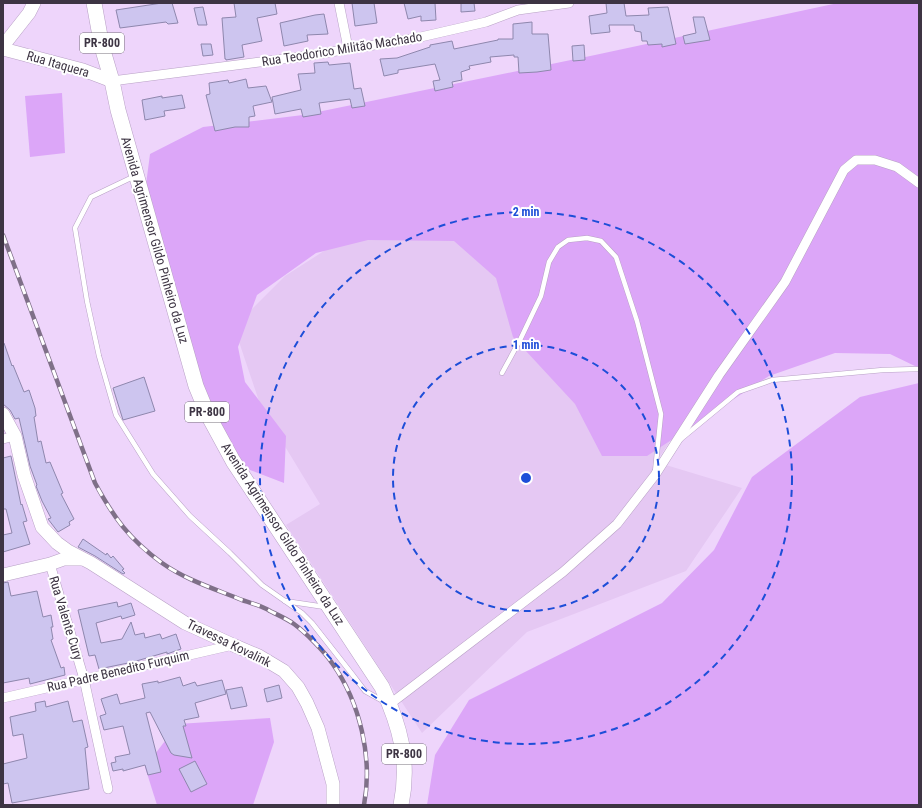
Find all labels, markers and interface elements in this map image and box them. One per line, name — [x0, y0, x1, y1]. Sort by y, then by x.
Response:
street label: Rua Teodorico Militão Machado — [261, 29, 423, 69]
road number: PR-800 — [80, 33, 124, 53]
street label: Rua Itaquera — [25, 48, 91, 80]
street label: Avenida Agrimensor Gildo Pinheiro da Luz — [118, 135, 192, 345]
text: 2 min — [513, 205, 539, 219]
text: 1 min — [513, 338, 539, 352]
road number: PR-800 — [185, 402, 229, 422]
street label: Avenida Agrimensor Gildo Pinheiro da Luz — [218, 440, 348, 628]
centre of rings — [519, 471, 533, 485]
street label: Rua Valente Cury — [46, 574, 86, 662]
street label: Travessa Kovalink — [184, 616, 274, 670]
street label: Rua Padre Benedito Furquim — [46, 647, 190, 695]
road number: PR-800 — [382, 744, 426, 764]

